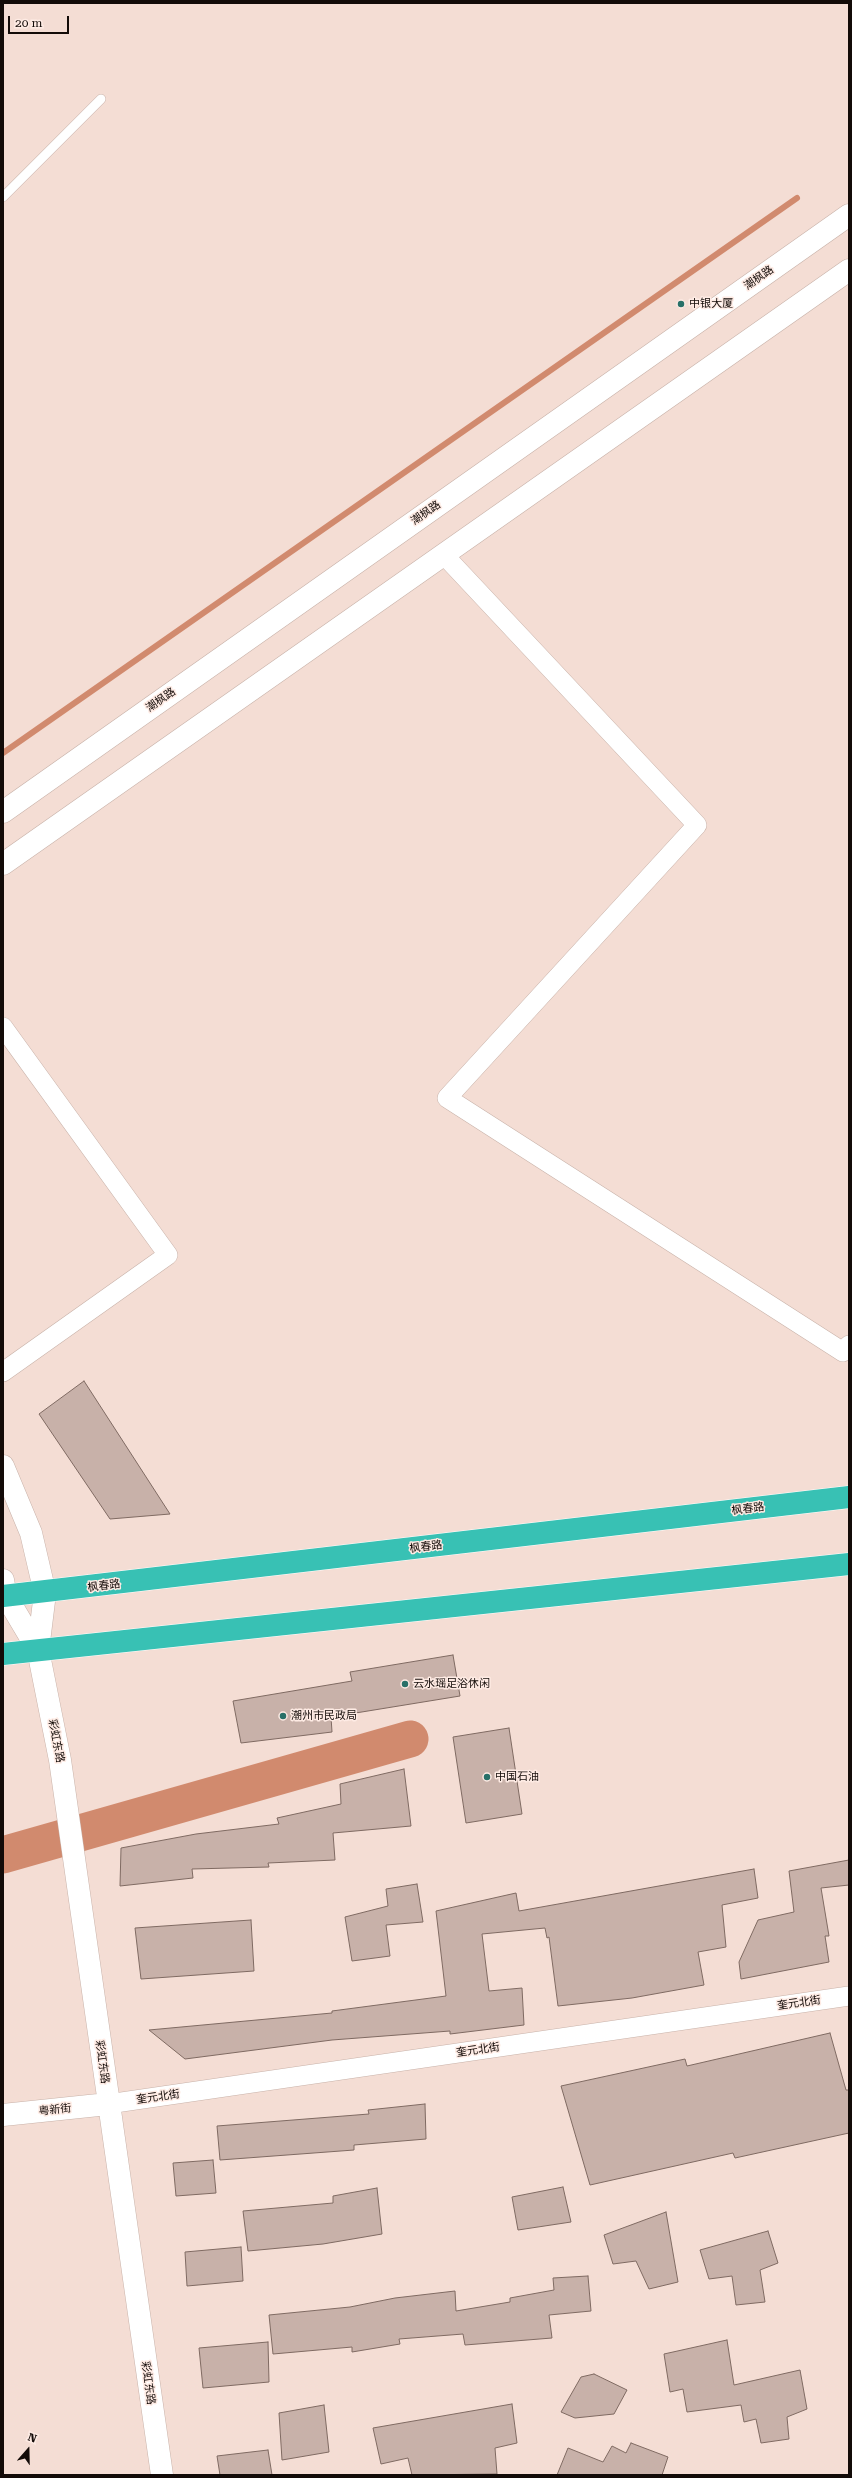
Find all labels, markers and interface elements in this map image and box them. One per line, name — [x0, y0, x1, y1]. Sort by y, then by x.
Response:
scale bar — [10, 8, 71, 34]
text: 20 m — [15, 16, 42, 30]
street label: 潮枫路 — [742, 263, 776, 293]
place label: 中银大厦 — [689, 297, 733, 311]
marker: 中银大厦 — [676, 299, 686, 309]
street label: 潮枫路 — [409, 498, 443, 528]
street label: 潮枫路 — [144, 685, 178, 715]
street label: 枫春路 — [731, 1500, 765, 1518]
street label: 枫春路 — [409, 1538, 443, 1556]
street label: 枫春路 — [87, 1577, 121, 1595]
place label: 云水瑶足浴休闲 — [413, 1677, 490, 1691]
marker: 云水瑶足浴休闲 — [400, 1679, 410, 1689]
place label: 潮州市民政局 — [291, 1709, 357, 1723]
marker: 潮州市民政局 — [278, 1711, 288, 1721]
street label: 彩虹东路 — [45, 1718, 67, 1764]
place label: 中国石油 — [495, 1770, 539, 1784]
marker: 中国石油 — [482, 1772, 492, 1782]
street label: 奎元北街 — [776, 1993, 822, 2013]
street label: 彩虹东路 — [92, 2039, 112, 2085]
street label: 奎元北街 — [455, 2040, 501, 2060]
street label: 奎元北街 — [135, 2087, 181, 2107]
street label: 粤新街 — [38, 2102, 72, 2118]
street label: 彩虹东路 — [138, 2360, 158, 2406]
north arrow — [8, 2430, 48, 2470]
text: N — [26, 2431, 38, 2446]

